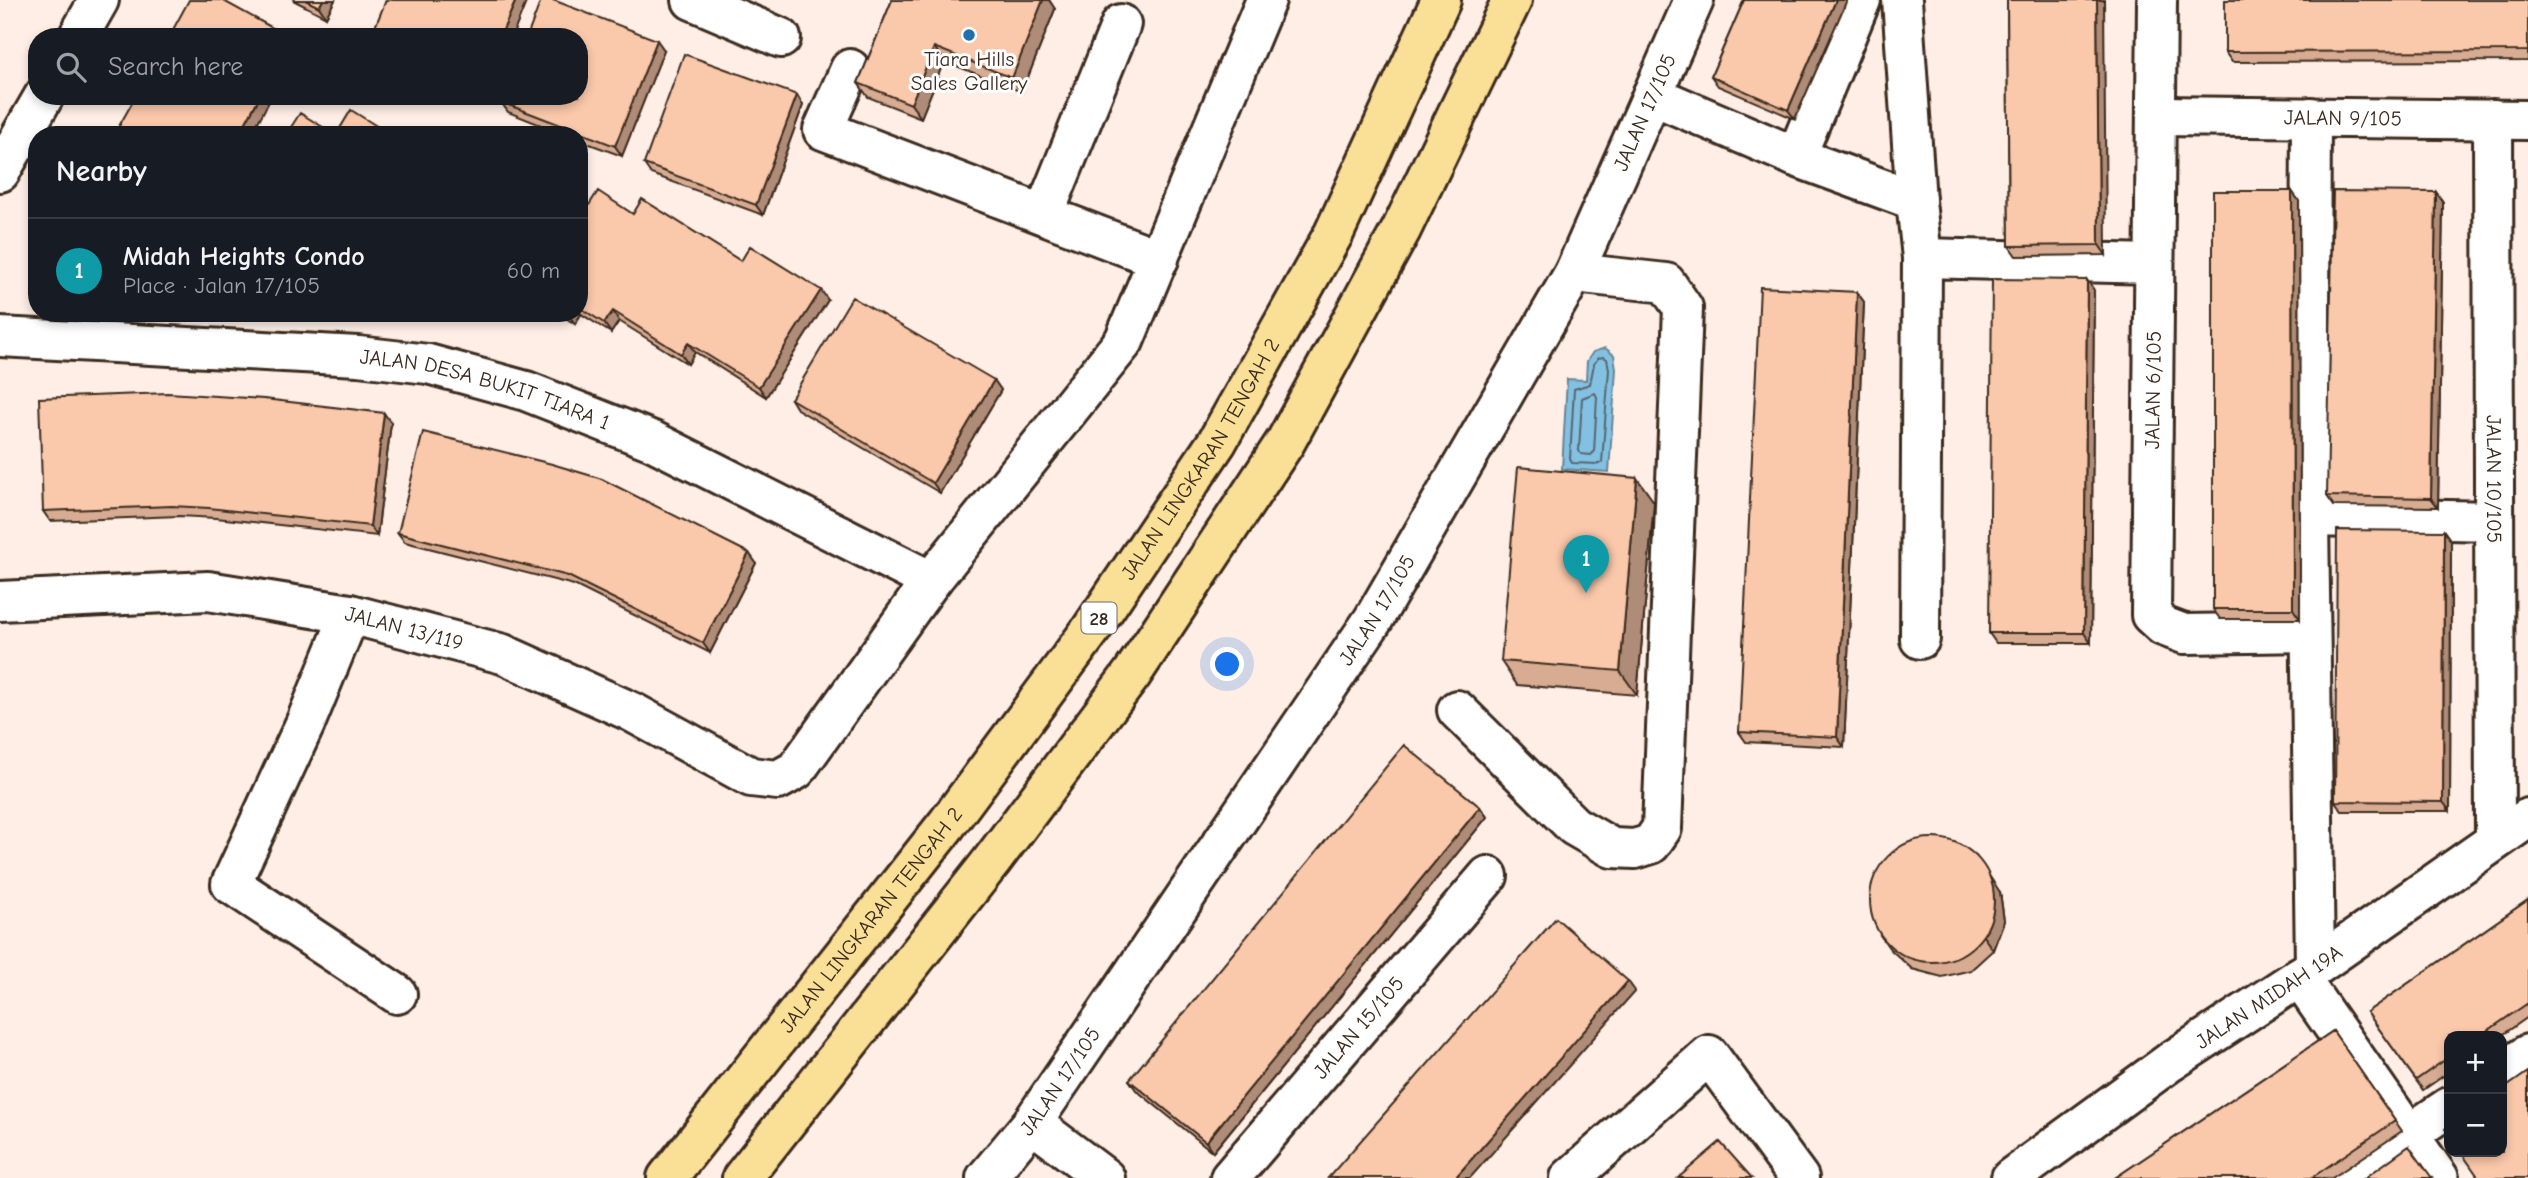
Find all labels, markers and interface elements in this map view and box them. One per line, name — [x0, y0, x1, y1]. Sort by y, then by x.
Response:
marker: Tiara Hills Sales Gallery — [961, 27, 977, 43]
search box — [28, 28, 588, 105]
place label: Tiara Hills Sales Gallery — [911, 47, 1028, 95]
icon: search — [52, 48, 90, 86]
street label: JALAN 17/105 — [1608, 50, 1681, 174]
text: Search here — [108, 52, 243, 82]
street label: JALAN 9/105 — [2284, 105, 2402, 131]
text: Nearby — [56, 154, 147, 189]
text: Midah Heights Condo — [123, 242, 365, 272]
text: 1 — [74, 257, 84, 284]
text: 60 m — [507, 257, 560, 284]
text: Place · Jalan 17/105 — [123, 272, 320, 299]
street label: JALAN 6/105 — [2140, 331, 2166, 449]
street label: JALAN LINGKARAN TENGAH 2 — [1116, 334, 1285, 584]
street label: JALAN DESA BUKIT TIARA 1 — [359, 344, 613, 435]
street label: JALAN 10/105 — [2482, 415, 2506, 543]
pin: 1 — [1563, 535, 1609, 593]
street label: JALAN 17/105 — [1334, 551, 1420, 670]
street label: JALAN 13/119 — [342, 601, 466, 655]
road number: 28 — [1082, 603, 1116, 634]
your location — [1210, 647, 1244, 681]
street label: JALAN LINGKARAN TENGAH 2 — [775, 803, 967, 1037]
street label: JALAN MIDAH 19A — [2191, 940, 2347, 1054]
street label: JALAN 15/105 — [1308, 971, 1409, 1083]
street label: JALAN 17/105 — [1015, 1023, 1105, 1140]
map controls — [2444, 1031, 2507, 1157]
button: + — [2444, 1031, 2507, 1094]
button: − — [2444, 1094, 2507, 1157]

